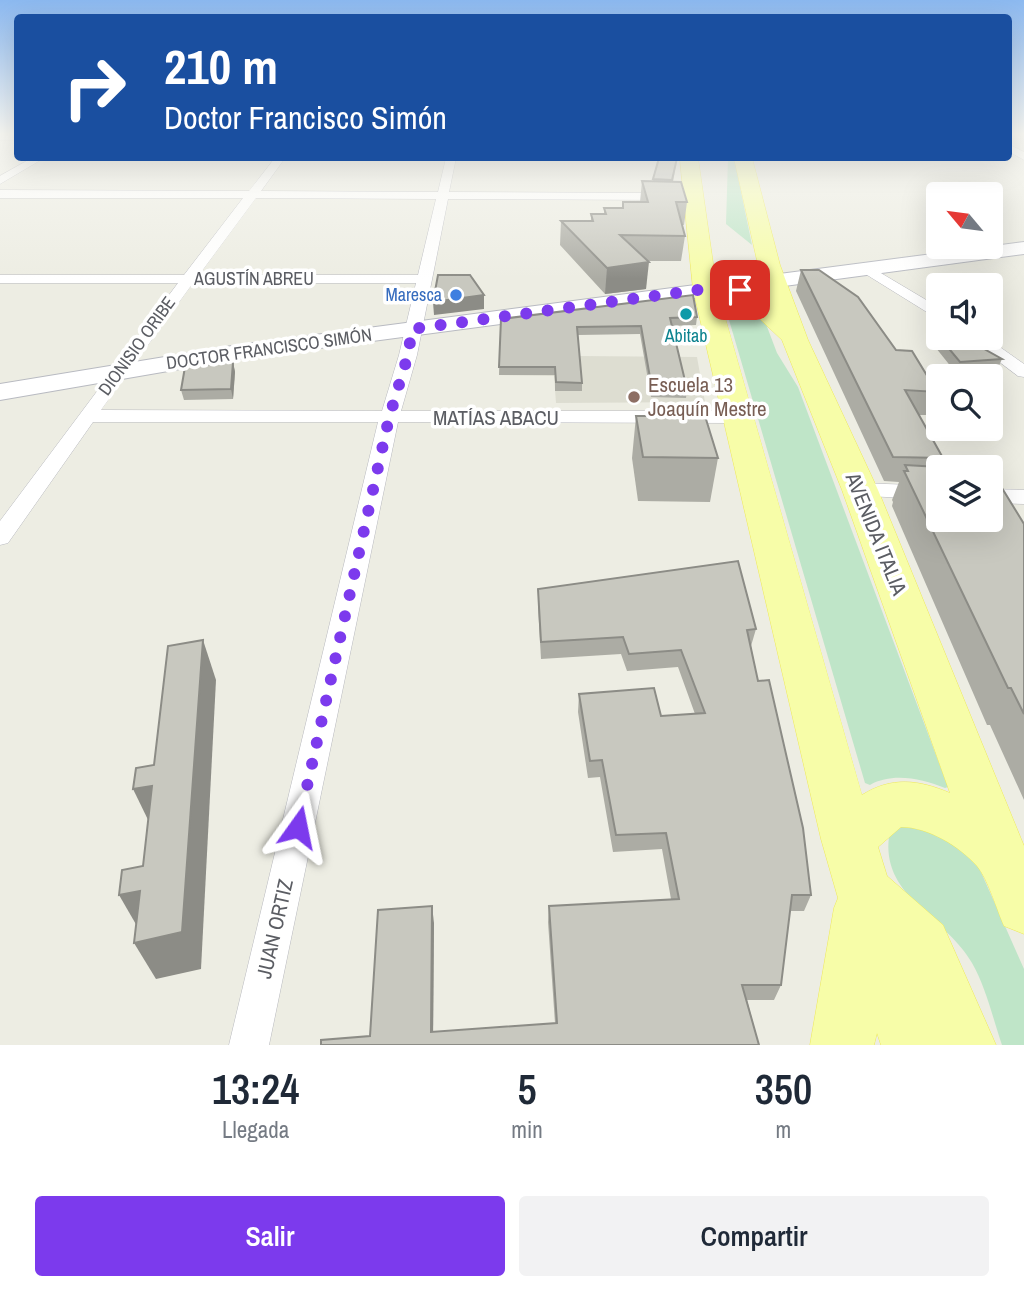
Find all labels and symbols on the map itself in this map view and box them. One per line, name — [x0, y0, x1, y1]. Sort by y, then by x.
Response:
north arrow — [926, 182, 1003, 259]
pin — [710, 260, 770, 320]
street label: AGUSTÍN ABREU — [193, 266, 314, 291]
place label: Maresca — [385, 282, 442, 307]
marker: Maresca — [448, 287, 464, 303]
street label: DIONISIO ORIBE — [92, 291, 181, 400]
marker: Abitab — [678, 306, 694, 322]
street label: DOCTOR FRANCISCO SIMÓN — [165, 322, 373, 375]
place label: Abitab — [664, 323, 707, 348]
place label: Escuela 13 Joaquín Mestre — [648, 370, 767, 423]
marker: Escuela 13 Joaquín Mestre — [626, 389, 642, 405]
street label: MATÍAS ABACU — [433, 403, 559, 432]
street label: AVENIDA ITALIA — [838, 467, 914, 600]
position arrow — [261, 790, 335, 864]
street label: JUAN ORTIZ — [249, 876, 300, 981]

